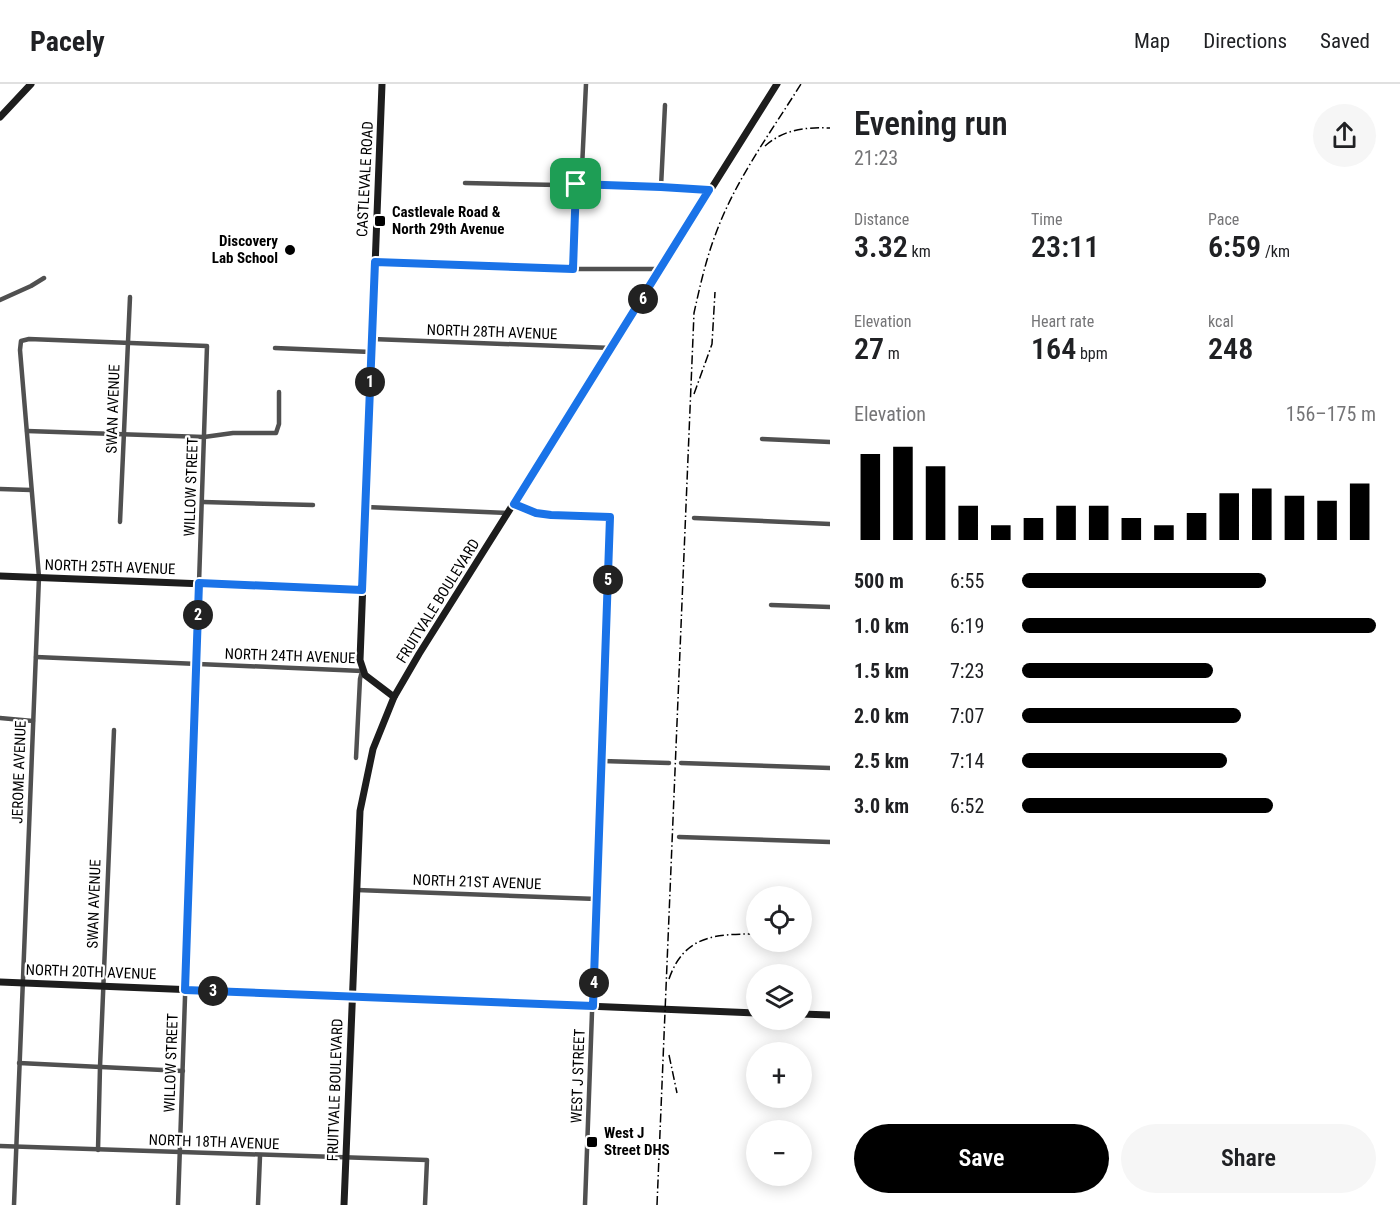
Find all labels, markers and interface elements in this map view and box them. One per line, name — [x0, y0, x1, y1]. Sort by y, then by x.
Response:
text: Pacely — [30, 25, 105, 58]
text: Map — [1134, 29, 1170, 53]
text: Directions — [1203, 29, 1287, 53]
text: Saved — [1320, 29, 1370, 53]
text: Evening run — [854, 104, 1008, 143]
button: share — [1313, 104, 1376, 167]
street label: CASTLEVALE ROAD — [353, 121, 377, 237]
text: 21:23 — [854, 146, 898, 170]
pin — [550, 158, 601, 209]
icon: arrive — [559, 167, 592, 200]
place label: Castlevale Road & North 29th Avenue — [392, 203, 504, 238]
text: Distance — [854, 210, 909, 229]
text: Time — [1031, 210, 1063, 229]
text: Pace — [1208, 210, 1239, 229]
marker: Castlevale Road & North 29th Avenue — [373, 214, 387, 228]
text: 3.32 — [854, 229, 908, 264]
text: 23:11 — [1031, 229, 1099, 264]
text: 6:59 — [1208, 229, 1261, 264]
place label: Discovery Lab School — [212, 232, 278, 267]
text: km — [908, 242, 931, 261]
text: /km — [1261, 242, 1290, 261]
marker: Discovery Lab School — [283, 243, 297, 257]
pin: 6 — [628, 284, 658, 314]
text: 6 — [639, 289, 647, 308]
text: Elevation — [854, 312, 912, 331]
text: Heart rate — [1031, 312, 1094, 331]
text: kcal — [1208, 312, 1234, 331]
street label: NORTH 28TH AVENUE — [426, 321, 558, 343]
text: 27 — [854, 331, 884, 366]
text: 164 — [1031, 331, 1076, 366]
text: 248 — [1208, 331, 1253, 366]
text: m — [884, 344, 900, 363]
text: bpm — [1076, 344, 1108, 363]
street label: SWAN AVENUE — [102, 364, 124, 454]
pin: 1 — [355, 367, 385, 397]
text: 1 — [366, 372, 374, 391]
text: Elevation — [854, 402, 926, 426]
text: 156–175 m — [1286, 402, 1376, 426]
street label: WILLOW STREET — [180, 437, 202, 537]
street label: FRUITVALE BOULEVARD — [393, 536, 483, 666]
street label: NORTH 25TH AVENUE — [44, 556, 176, 578]
pin: 5 — [593, 565, 623, 595]
text: 500 m — [854, 569, 904, 593]
text: 6:55 — [950, 569, 984, 593]
text: 5 — [604, 570, 612, 589]
pin: 2 — [183, 600, 213, 630]
text: 2 — [194, 605, 202, 624]
text: 1.0 km — [854, 614, 909, 638]
text: 6:19 — [950, 614, 984, 638]
street label: NORTH 24TH AVENUE — [224, 645, 356, 667]
text: 1.5 km — [854, 659, 909, 683]
text: 7:23 — [950, 659, 984, 683]
text: 2.0 km — [854, 704, 909, 728]
text: 7:07 — [950, 704, 984, 728]
street label: JEROME AVENUE — [8, 720, 30, 824]
text: 2.5 km — [854, 749, 909, 773]
text: 7:14 — [950, 749, 984, 773]
text: 3.0 km — [854, 794, 909, 818]
text: 6:52 — [950, 794, 984, 818]
street label: SWAN AVENUE — [83, 859, 105, 949]
street label: NORTH 21ST AVENUE — [412, 871, 542, 893]
map controls — [746, 886, 812, 1186]
button: locate — [746, 886, 812, 952]
street label: NORTH 20TH AVENUE — [25, 961, 157, 983]
button: layers — [746, 964, 812, 1030]
pin: 4 — [579, 968, 609, 998]
text: 4 — [590, 973, 598, 992]
pin: 3 — [198, 976, 228, 1006]
text: 3 — [209, 981, 217, 1000]
street label: WILLOW STREET — [160, 1013, 182, 1113]
street label: FRUITVALE BOULEVARD — [324, 1018, 346, 1162]
street label: WEST J STREET — [567, 1028, 589, 1124]
button: + — [746, 1042, 812, 1108]
button: − — [746, 1120, 812, 1186]
place label: West J Street DHS — [604, 1124, 670, 1159]
button: Save — [854, 1124, 1109, 1193]
button: Share — [1121, 1124, 1376, 1193]
street label: NORTH 18TH AVENUE — [148, 1131, 280, 1153]
marker: West J Street DHS — [585, 1135, 599, 1149]

